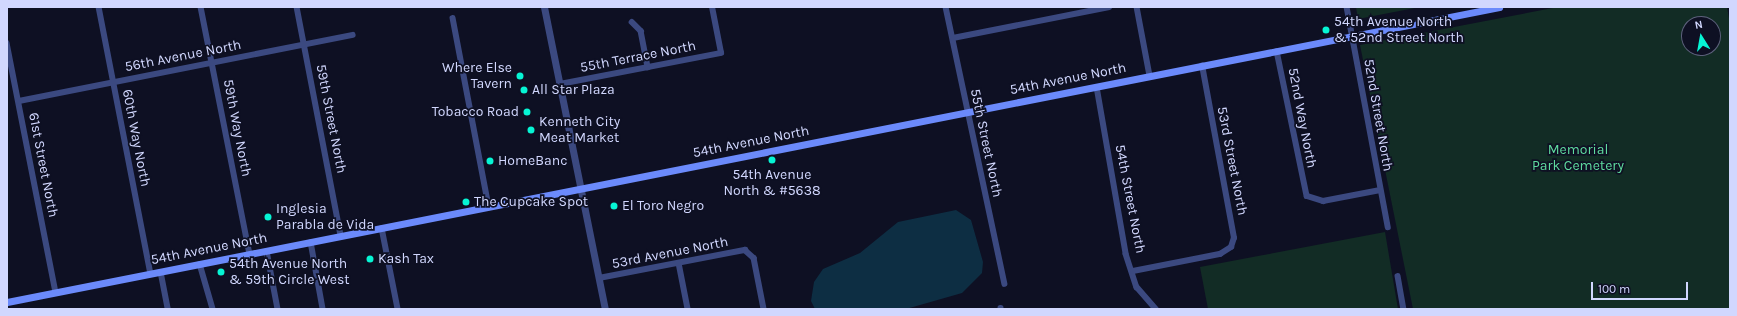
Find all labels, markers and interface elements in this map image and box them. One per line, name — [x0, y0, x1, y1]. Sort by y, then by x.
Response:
place label: 54th Avenue North & 52nd Street North — [1334, 14, 1464, 46]
north arrow — [1681, 16, 1721, 56]
text: N — [1694, 18, 1704, 32]
marker: 54th Avenue North & 52nd Street North — [1321, 25, 1331, 35]
street label: 56th Avenue North — [123, 36, 243, 76]
street label: 55th Terrace North — [579, 38, 697, 76]
street label: 52nd Street North — [1360, 57, 1396, 173]
street label: 54th Avenue North — [1008, 59, 1128, 99]
place label: Where Else Tavern — [442, 60, 512, 92]
street label: 59th Street North — [312, 63, 350, 175]
street label: 52nd Way North — [1284, 66, 1320, 170]
marker: Where Else Tavern — [515, 71, 525, 81]
street label: 59th Way North — [219, 78, 255, 178]
place label: All Star Plaza — [532, 82, 615, 98]
marker: All Star Plaza — [519, 85, 529, 95]
street label: 55th Street North — [966, 87, 1006, 199]
street label: 60th Way North — [118, 88, 154, 188]
place label: Tobacco Road — [432, 104, 519, 120]
street label: 53rd Street North — [1213, 105, 1251, 217]
marker: Tobacco Road — [522, 107, 532, 117]
street label: 61st Street North — [25, 111, 61, 219]
place label: Kenneth City Meat Market — [539, 114, 620, 146]
street label: 54th Avenue North — [691, 122, 811, 162]
marker: Kenneth City Meat Market — [526, 125, 536, 135]
park label: Memorial Park Cemetery — [1532, 142, 1624, 174]
street label: 54th Street North — [1111, 143, 1149, 255]
place label: HomeBanc — [498, 153, 567, 169]
marker: 54th Avenue North & #5638 — [767, 155, 777, 165]
marker: HomeBanc — [485, 156, 495, 166]
place label: 54th Avenue North & #5638 — [724, 167, 820, 200]
place label: The Cupcake Spot — [474, 194, 588, 210]
marker: The Cupcake Spot — [461, 197, 471, 207]
place label: El Toro Negro — [622, 198, 704, 214]
place label: Inglesia Parabla de Vida — [276, 201, 374, 234]
marker: El Toro Negro — [609, 201, 619, 211]
marker: Inglesia Parabla de Vida — [263, 212, 273, 222]
street label: 54th Avenue North — [149, 229, 269, 269]
street label: 53rd Avenue North — [610, 233, 730, 273]
place label: Kash Tax — [378, 251, 434, 267]
marker: Kash Tax — [365, 254, 375, 264]
place label: 54th Avenue North & 59th Circle West — [229, 256, 350, 288]
marker: 54th Avenue North & 59th Circle West — [216, 267, 226, 277]
scale bar — [1593, 274, 1690, 300]
text: 100 m — [1598, 282, 1630, 296]

